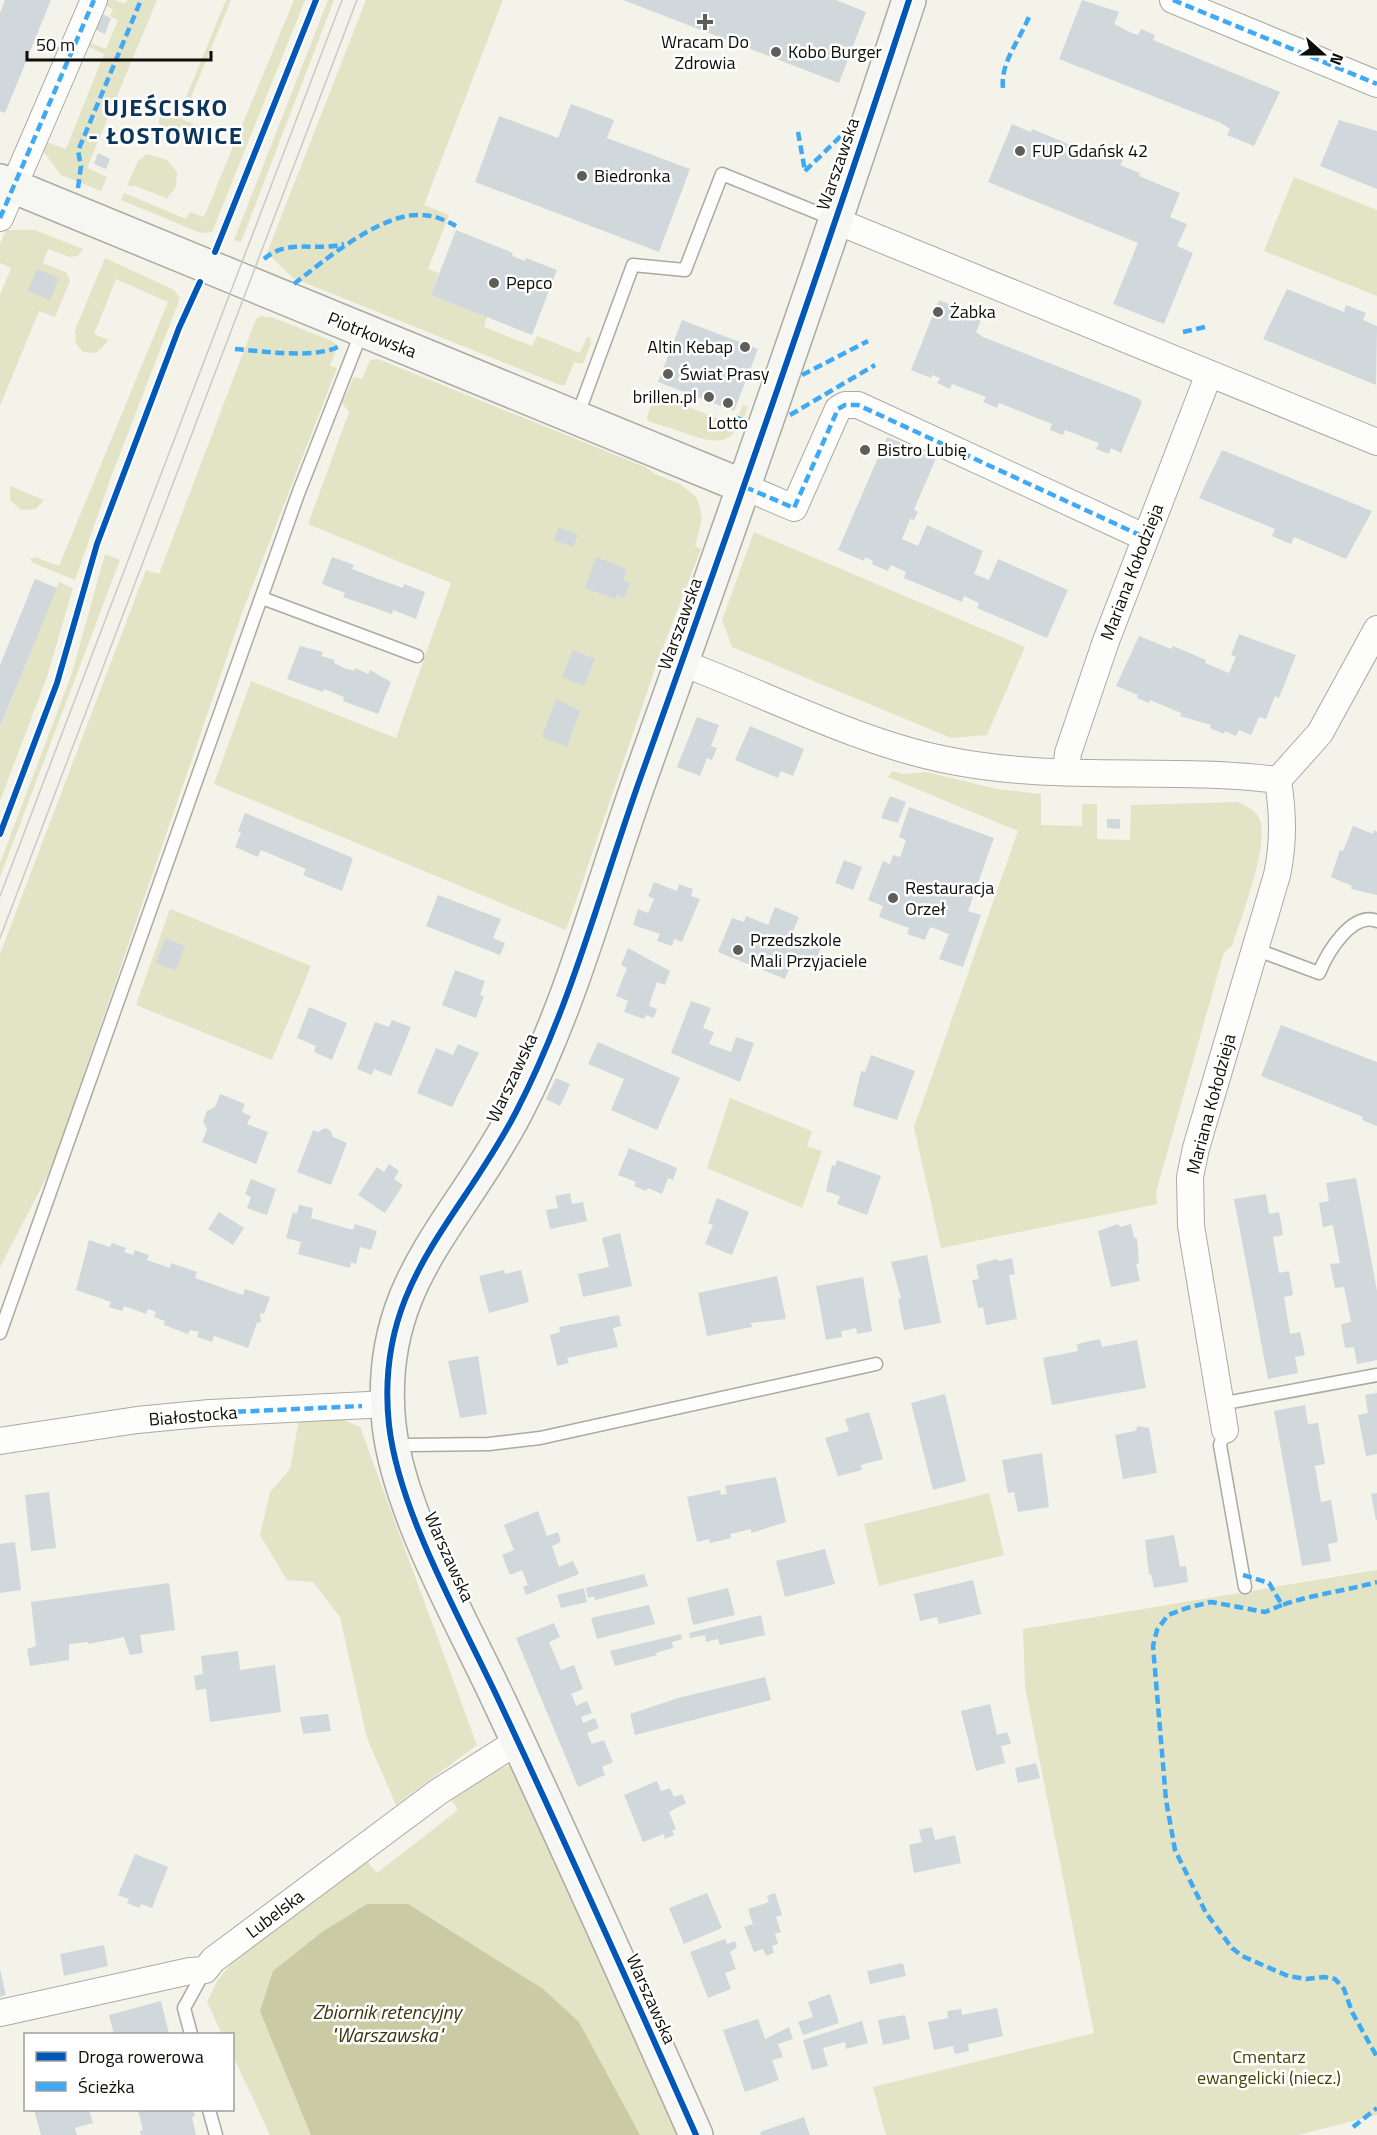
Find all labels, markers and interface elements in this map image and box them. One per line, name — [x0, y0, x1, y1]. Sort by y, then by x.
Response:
marker: Wracam Do Zdrowia — [698, 15, 712, 29]
scale bar — [27, 24, 212, 62]
north arrow — [1293, 24, 1353, 84]
place label: Wracam Do Zdrowia — [661, 28, 749, 76]
text: 50 m — [36, 31, 75, 58]
place label: Kobo Burger — [788, 38, 882, 65]
marker: Kobo Burger — [769, 45, 783, 59]
text: N — [1324, 50, 1350, 69]
district label: UJEŚCISKO - ŁOSTOWICE — [88, 89, 244, 153]
street label: Warszawska — [809, 114, 866, 214]
place label: FUP Gdańsk 42 — [1032, 137, 1148, 164]
marker: FUP Gdańsk 42 — [1013, 144, 1027, 158]
place label: Biedronka — [594, 162, 670, 189]
marker: Biedronka — [575, 169, 589, 183]
place label: Pepco — [506, 269, 552, 296]
marker: Pepco — [487, 276, 501, 290]
place label: Żabka — [950, 298, 996, 325]
street label: Piotrkowska — [324, 304, 421, 365]
marker: Żabka — [931, 305, 945, 319]
place label: Altin Kebap — [647, 333, 733, 360]
marker: Altin Kebap — [738, 340, 752, 354]
place label: Świat Prasy — [680, 360, 770, 387]
marker: Świat Prasy — [661, 367, 675, 381]
place label: brillen.pl — [633, 383, 697, 410]
marker: brillen.pl — [702, 390, 716, 404]
marker: Lotto — [721, 396, 735, 410]
place label: Lotto — [708, 409, 748, 436]
place label: Bistro Lubię — [877, 436, 967, 463]
marker: Bistro Lubię — [858, 443, 872, 457]
street label: Mariana Kołodzieja — [1093, 500, 1170, 644]
street label: Warszawska — [650, 574, 709, 674]
place label: Restauracja Orzeł — [905, 874, 994, 922]
marker: Restauracja Orzeł — [886, 891, 900, 905]
place label: Przedszkole Mali Przyjaciele — [750, 926, 867, 974]
marker: Przedszkole Mali Przyjaciele — [731, 943, 745, 957]
street label: Warszawska — [479, 1029, 544, 1127]
street label: Mariana Kołodzieja — [1179, 1031, 1242, 1177]
street label: Białostocka — [148, 1398, 238, 1433]
street label: Warszawska — [418, 1507, 481, 1606]
street label: Lubelska — [240, 1883, 309, 1944]
street label: Warszawska — [620, 1949, 683, 2048]
water label: Zbiornik retencyjny "Warszawska" — [313, 1996, 463, 2050]
legend — [24, 2033, 234, 2111]
text: Droga rowerowa — [78, 2043, 204, 2070]
park label: Cmentarz ewangelicki (niecz.) — [1197, 2043, 1341, 2091]
text: Ścieżka — [78, 2073, 134, 2100]

